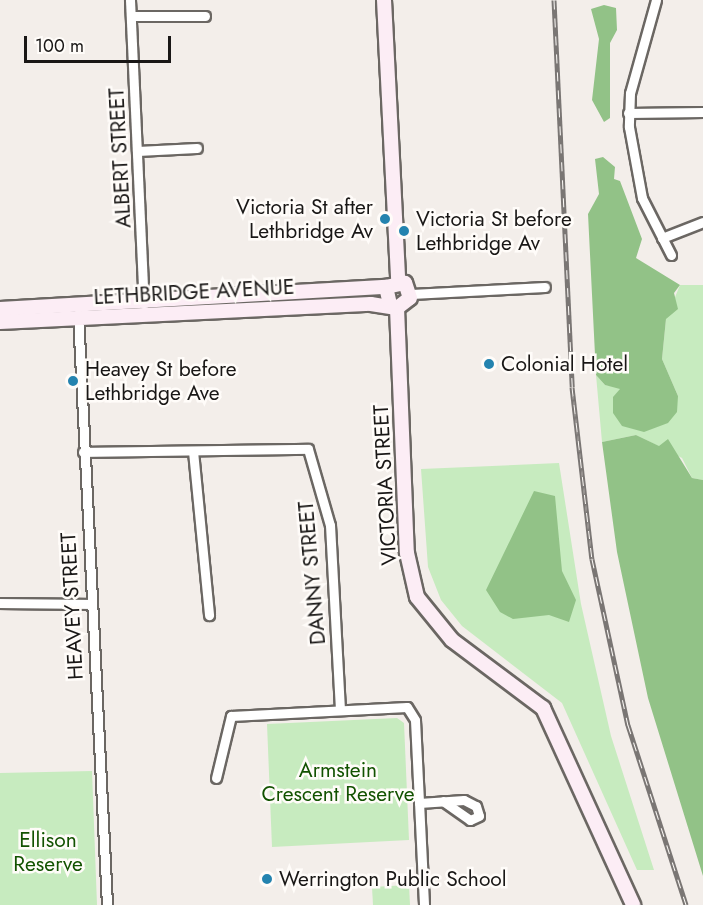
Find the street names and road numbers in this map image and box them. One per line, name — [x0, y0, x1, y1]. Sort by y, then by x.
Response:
street label: ALBERT STREET — [104, 87, 136, 229]
street label: LETHBRIDGE AVENUE — [93, 274, 295, 310]
street label: VICTORIA STREET — [368, 404, 402, 566]
street label: DANNY STREET — [293, 500, 331, 646]
street label: HEAVEY STREET — [56, 532, 88, 680]

